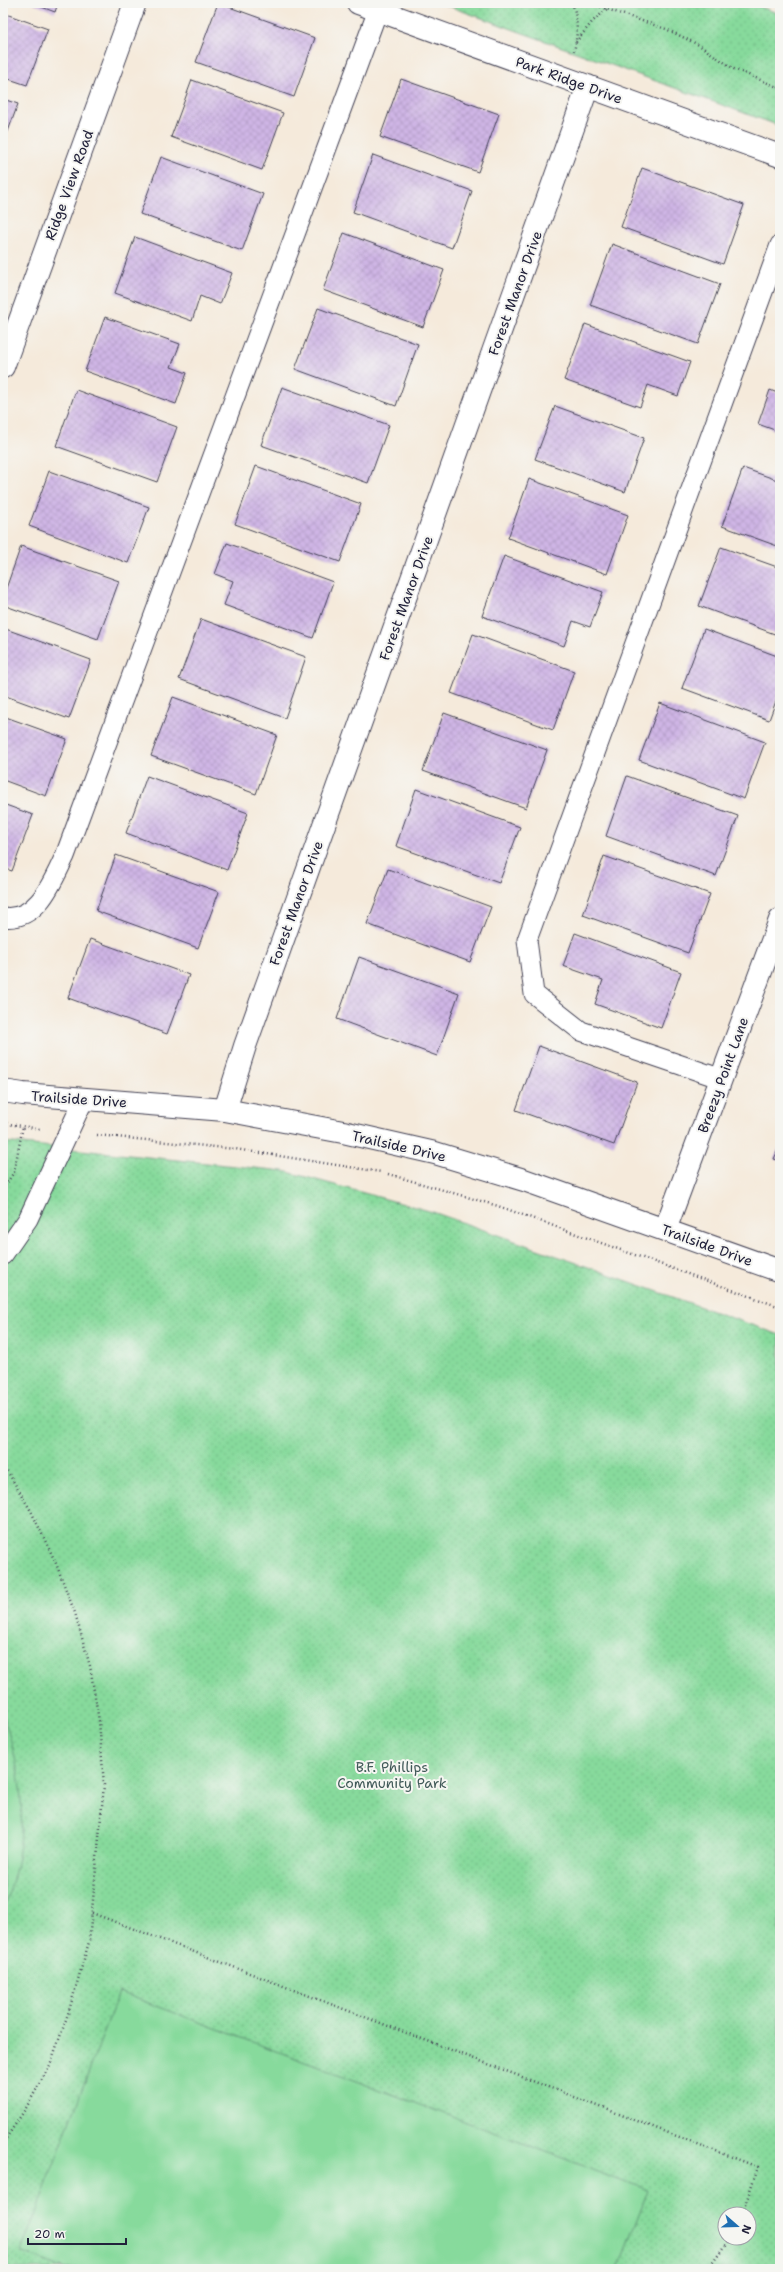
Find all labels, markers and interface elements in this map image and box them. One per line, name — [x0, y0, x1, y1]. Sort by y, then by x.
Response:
street label: Park Ridge Drive — [513, 52, 625, 108]
street label: Ridge View Road — [41, 127, 97, 243]
street label: Forest Manor Drive — [484, 228, 546, 358]
street label: Forest Manor Drive — [375, 533, 437, 663]
street label: Forest Manor Drive — [265, 838, 327, 968]
street label: Breezy Point Lane — [694, 1014, 752, 1135]
street label: Trailside Drive — [30, 1087, 128, 1111]
street label: Trailside Drive — [350, 1126, 448, 1166]
street label: Trailside Drive — [659, 1220, 755, 1270]
park label: B.F. Phillips Community Park — [337, 1758, 447, 1792]
north arrow — [717, 2206, 757, 2246]
scale bar — [28, 2220, 126, 2246]
text: N — [737, 2223, 754, 2236]
text: 20 m — [34, 2226, 65, 2242]

